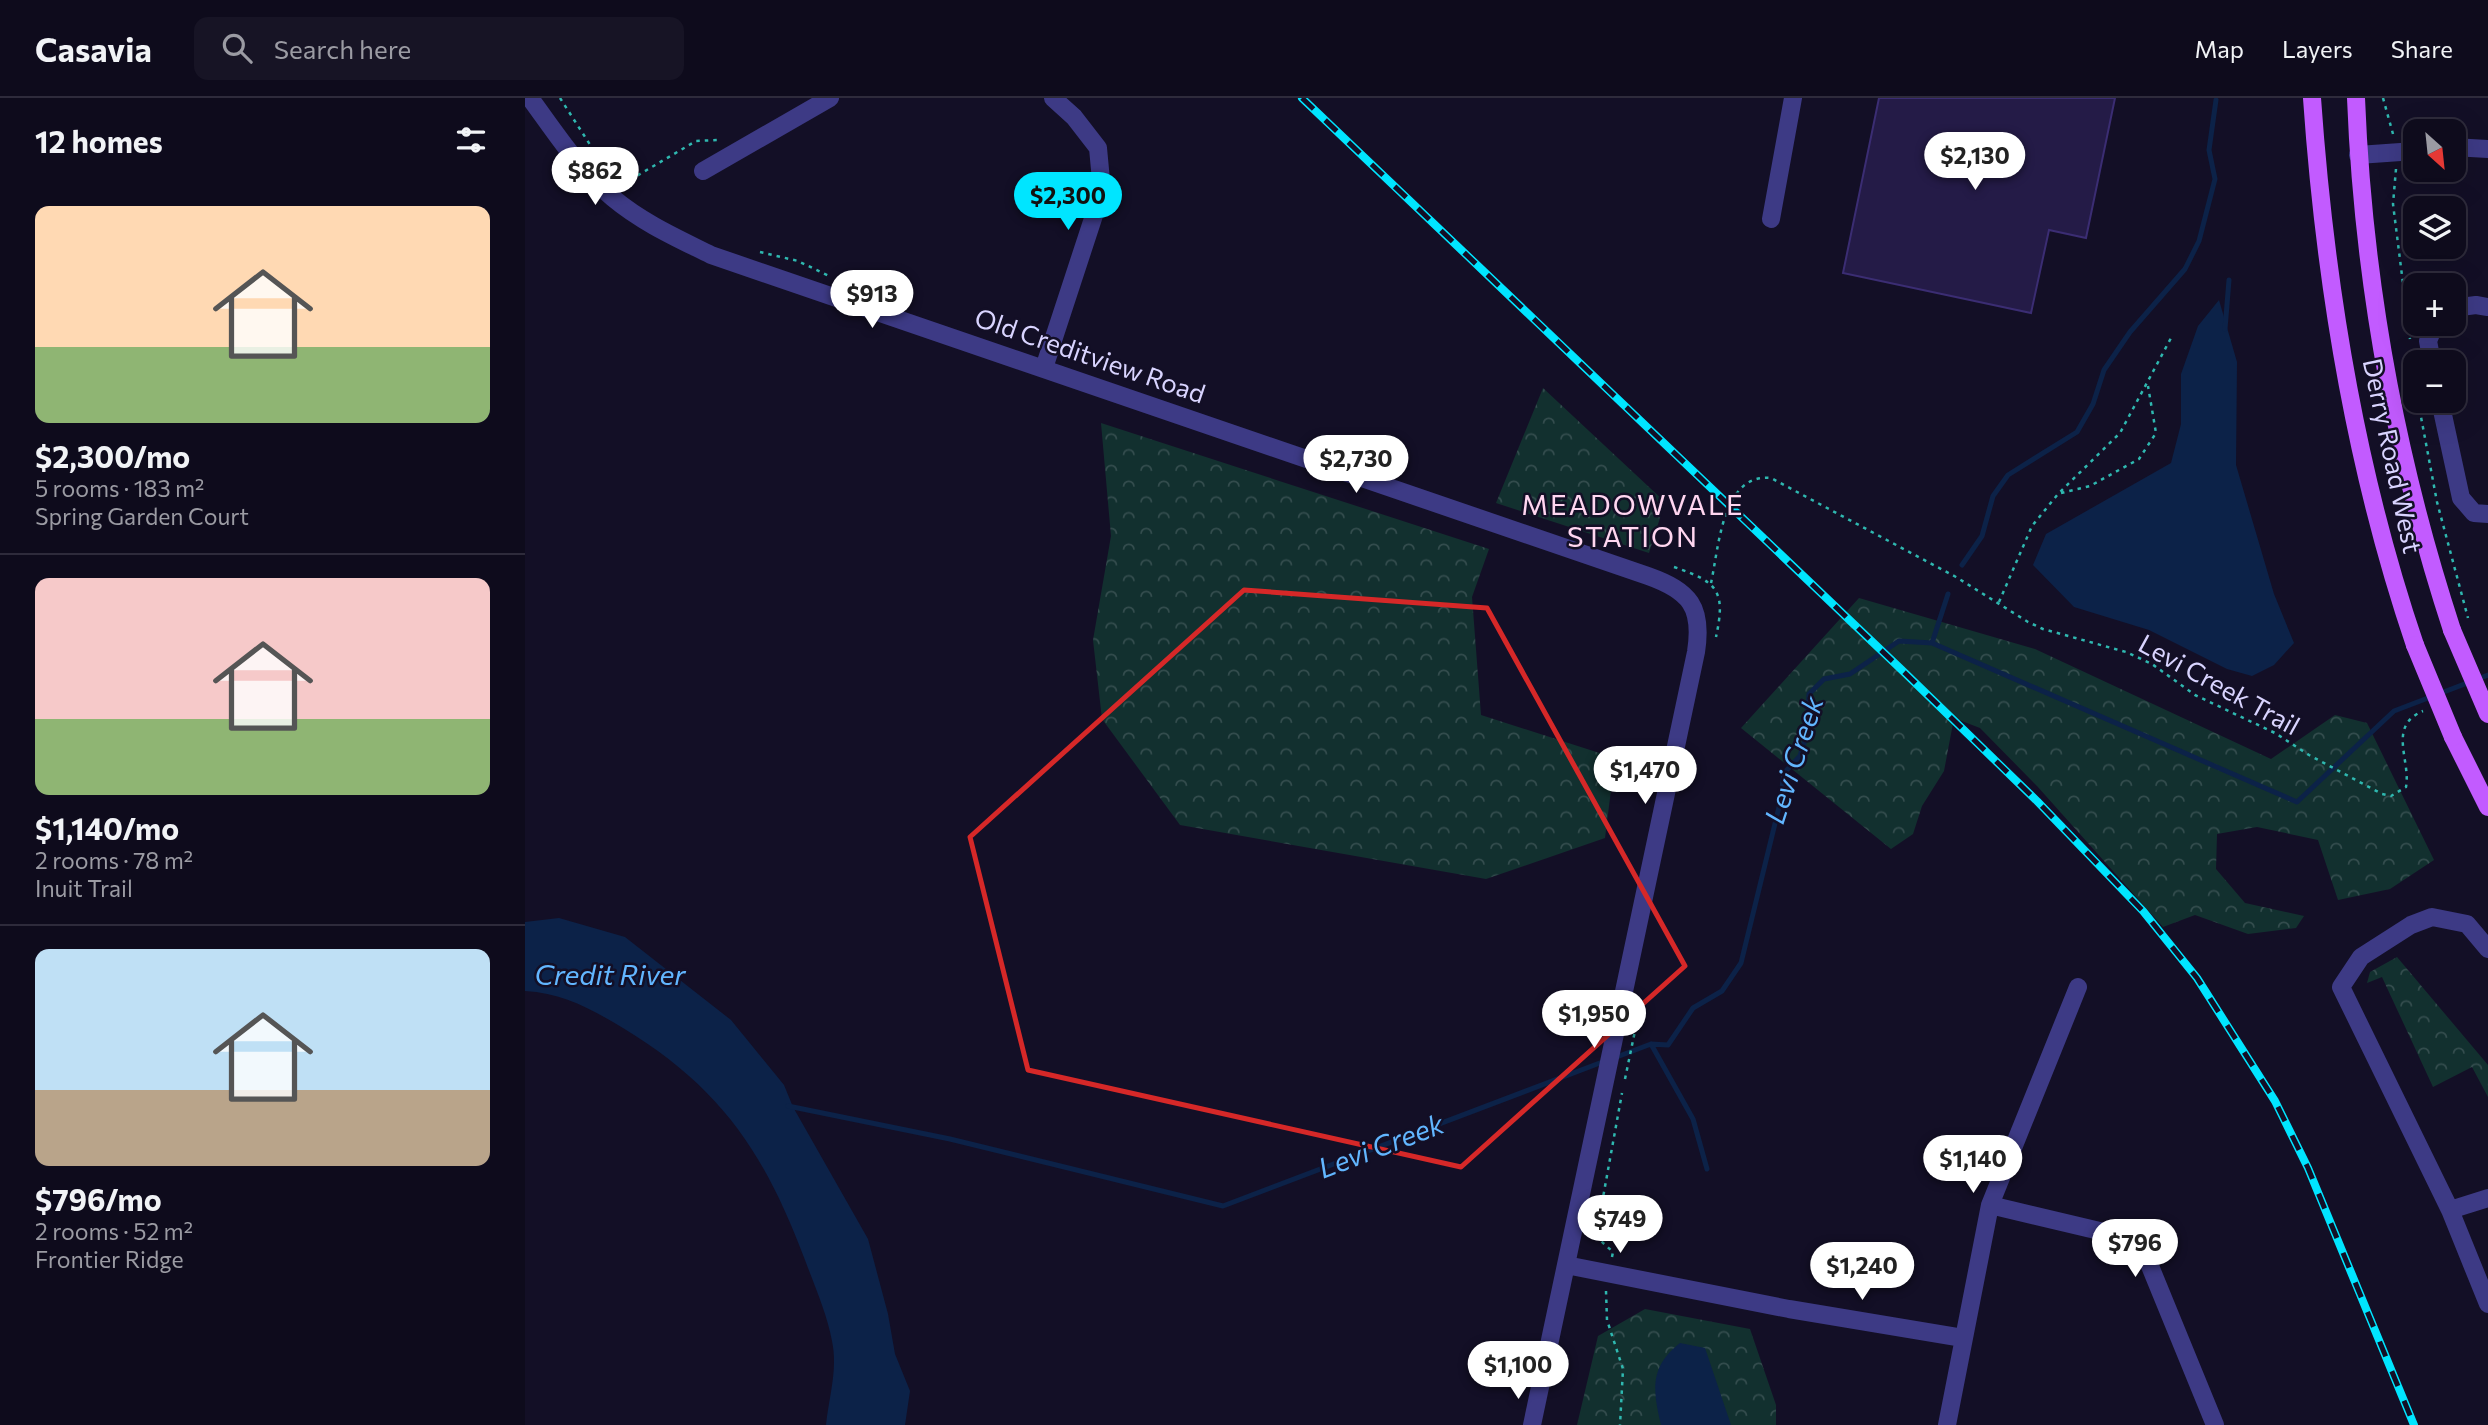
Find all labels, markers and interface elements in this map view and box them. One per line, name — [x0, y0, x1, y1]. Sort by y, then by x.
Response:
search box — [194, 17, 684, 80]
text: Casavia — [35, 28, 152, 69]
icon: search — [218, 29, 256, 67]
text: Search here — [274, 33, 411, 64]
text: Map — [2195, 34, 2244, 63]
text: Layers — [2282, 34, 2353, 63]
text: Share — [2391, 34, 2453, 63]
north arrow — [2403, 119, 2466, 182]
map controls — [2403, 119, 2466, 413]
icon: filters — [452, 121, 490, 159]
text: 12 homes — [35, 122, 163, 159]
pin: $2,130 — [1918, 132, 2032, 192]
text: $2,130 — [1940, 141, 2010, 169]
pin: $862 — [554, 148, 636, 207]
text: $862 — [568, 156, 622, 184]
pin: $2,300 — [1011, 172, 1125, 232]
text: $2,300 — [1030, 181, 1106, 209]
button: layers — [2403, 196, 2466, 259]
icon: home — [200, 251, 326, 377]
pin: $913 — [831, 271, 913, 330]
button: + — [2403, 273, 2466, 336]
text: $913 — [846, 279, 898, 307]
street label: Old Creditview Road — [971, 301, 1210, 409]
button: − — [2403, 350, 2466, 413]
street label: Derry Road West — [2358, 355, 2429, 556]
pin: $2,730 — [1299, 436, 1413, 495]
text: $2,300/mo — [35, 437, 190, 474]
text: $2,730 — [1319, 444, 1393, 472]
text: 5 rooms · 183 m² — [35, 474, 204, 502]
district label: MEADOWVALE STATION — [1521, 487, 1745, 553]
text: Spring Garden Court — [35, 502, 249, 530]
icon: home — [200, 623, 326, 749]
street label: Levi Creek Trail — [2134, 627, 2306, 741]
water label: Levi Creek — [1756, 691, 1830, 828]
pin: $1,470 — [1588, 746, 1702, 806]
text: $1,470 — [1610, 755, 1680, 783]
text: $1,140/mo — [35, 809, 179, 846]
text: 2 rooms · 78 m² — [35, 846, 193, 874]
text: Inuit Trail — [35, 874, 133, 902]
water label: Credit River — [535, 957, 686, 991]
pin: $1,950 — [1537, 990, 1651, 1050]
icon: home — [200, 994, 326, 1120]
text: $1,950 — [1558, 999, 1630, 1027]
water label: Levi Creek — [1313, 1105, 1449, 1185]
pin: $1,140 — [1916, 1136, 2030, 1195]
text: $1,140 — [1939, 1144, 2007, 1172]
text: $796/mo — [35, 1180, 162, 1217]
pin: $749 — [1579, 1196, 1661, 1255]
text: $749 — [1594, 1204, 1646, 1232]
text: 2 rooms · 52 m² — [35, 1217, 193, 1245]
pin: $796 — [2094, 1220, 2176, 1279]
text: $796 — [2108, 1228, 2162, 1256]
pin: $1,240 — [1805, 1242, 1919, 1302]
text: Frontier Ridge — [35, 1245, 184, 1273]
text: $1,240 — [1826, 1251, 1898, 1279]
pin: $1,100 — [1461, 1342, 1575, 1401]
text: $1,100 — [1484, 1350, 1552, 1378]

